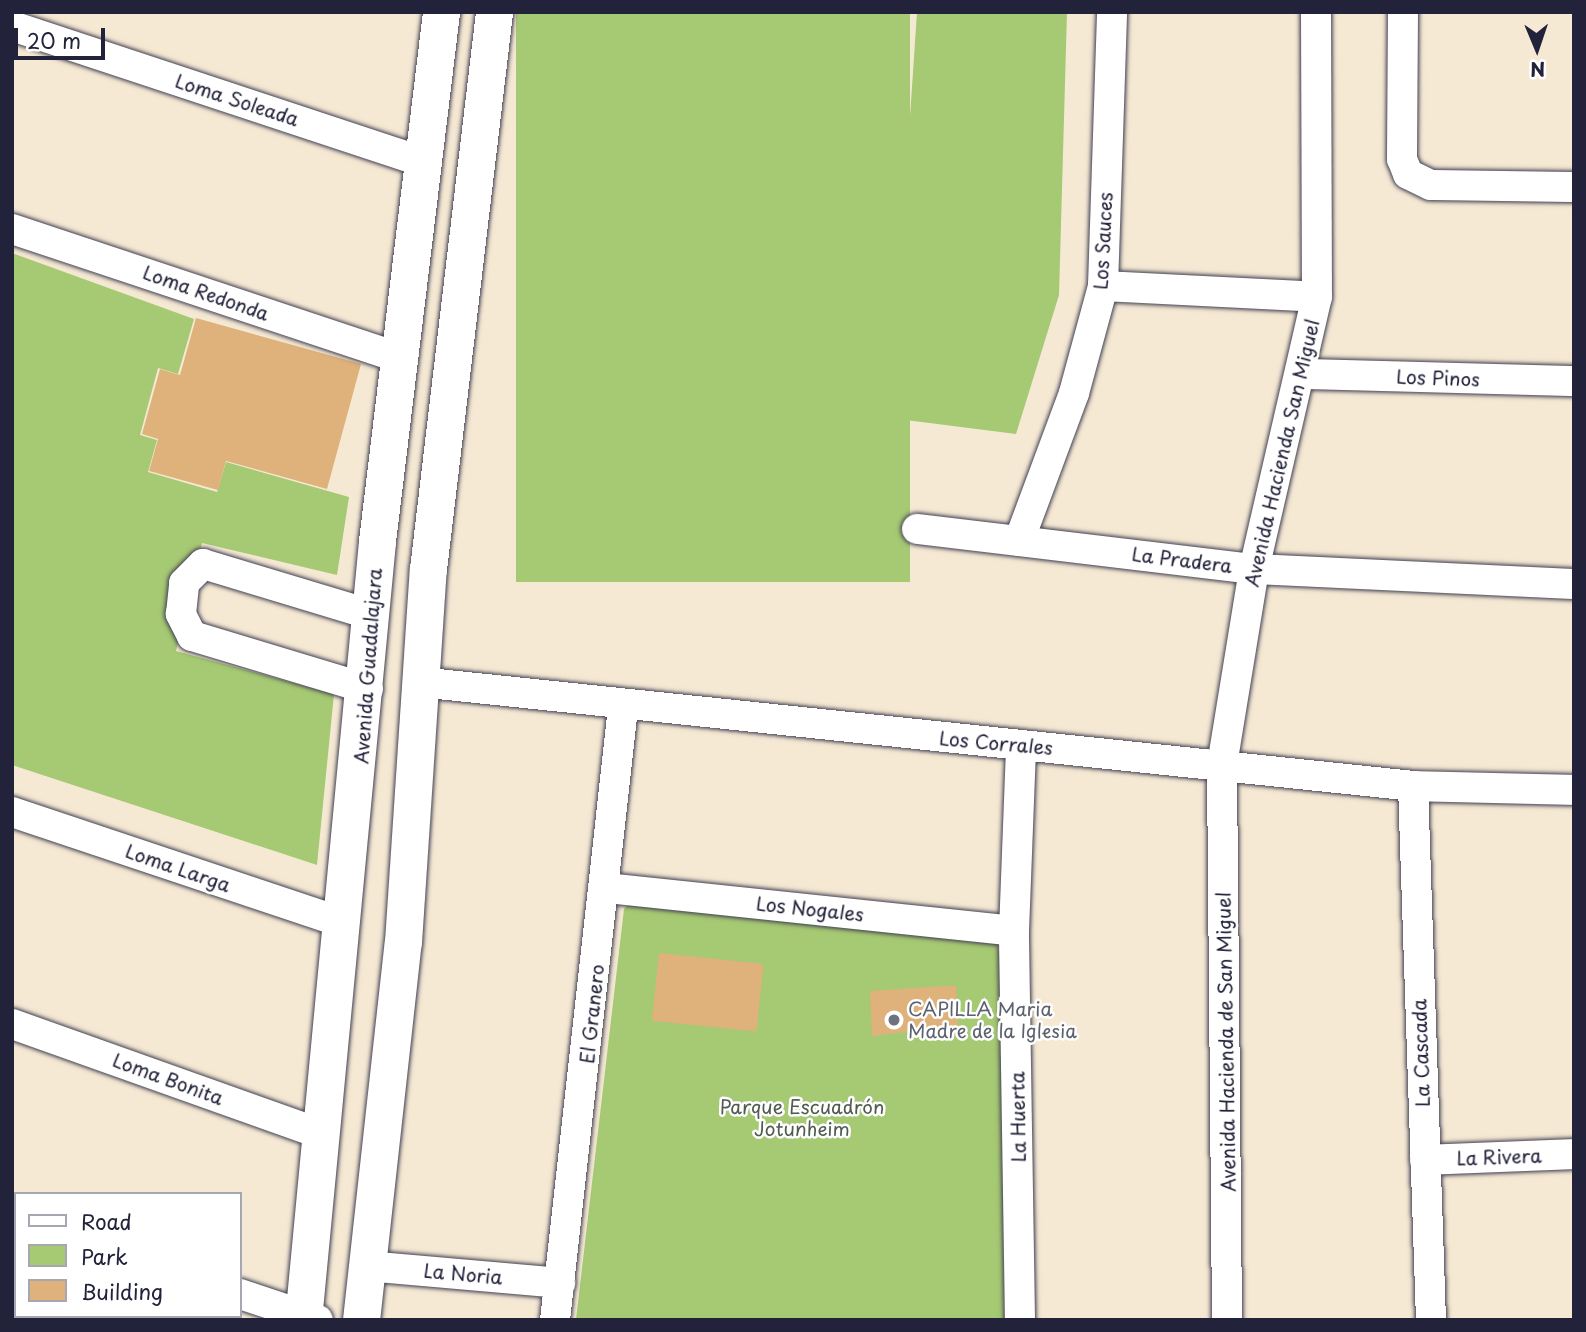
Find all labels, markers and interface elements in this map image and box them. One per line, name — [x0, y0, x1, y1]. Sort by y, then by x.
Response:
scale bar — [18, 14, 108, 58]
north arrow — [1502, 14, 1572, 84]
text: 20 m — [27, 24, 81, 56]
text: N — [1530, 56, 1546, 84]
street label: Loma Soleada — [173, 69, 301, 131]
street label: Los Sauces — [1089, 191, 1117, 291]
street label: Loma Redonda — [139, 260, 273, 326]
street label: Avenida Hacienda San Miguel — [1240, 318, 1324, 588]
street label: Los Pinos — [1396, 365, 1480, 391]
street label: La Pradera — [1130, 542, 1234, 578]
street label: Avenida Guadalajara — [350, 568, 386, 764]
street label: Los Corrales — [938, 727, 1054, 759]
street label: Loma Larga — [122, 839, 234, 897]
street label: Los Nogales — [754, 892, 866, 926]
street label: Avenida Hacienda de San Miguel — [1212, 892, 1240, 1192]
street label: El Granero — [575, 963, 609, 1065]
place label: CAPILLA Maria Madre de la Iglesia — [908, 998, 1079, 1042]
street label: La Cascada — [1408, 998, 1434, 1108]
marker: CAPILLA Maria Madre de la Iglesia — [886, 1012, 902, 1028]
street label: Loma Bonita — [110, 1048, 226, 1110]
street label: La Huerta — [1006, 1070, 1030, 1164]
park label: Parque Escuadrón Jotunheim — [719, 1096, 885, 1140]
street label: La Rivera — [1455, 1144, 1543, 1170]
legend — [14, 1192, 242, 1318]
text: Road — [81, 1205, 132, 1237]
text: Park — [81, 1240, 128, 1272]
street label: La Noria — [422, 1259, 504, 1289]
text: Building — [81, 1275, 163, 1307]

